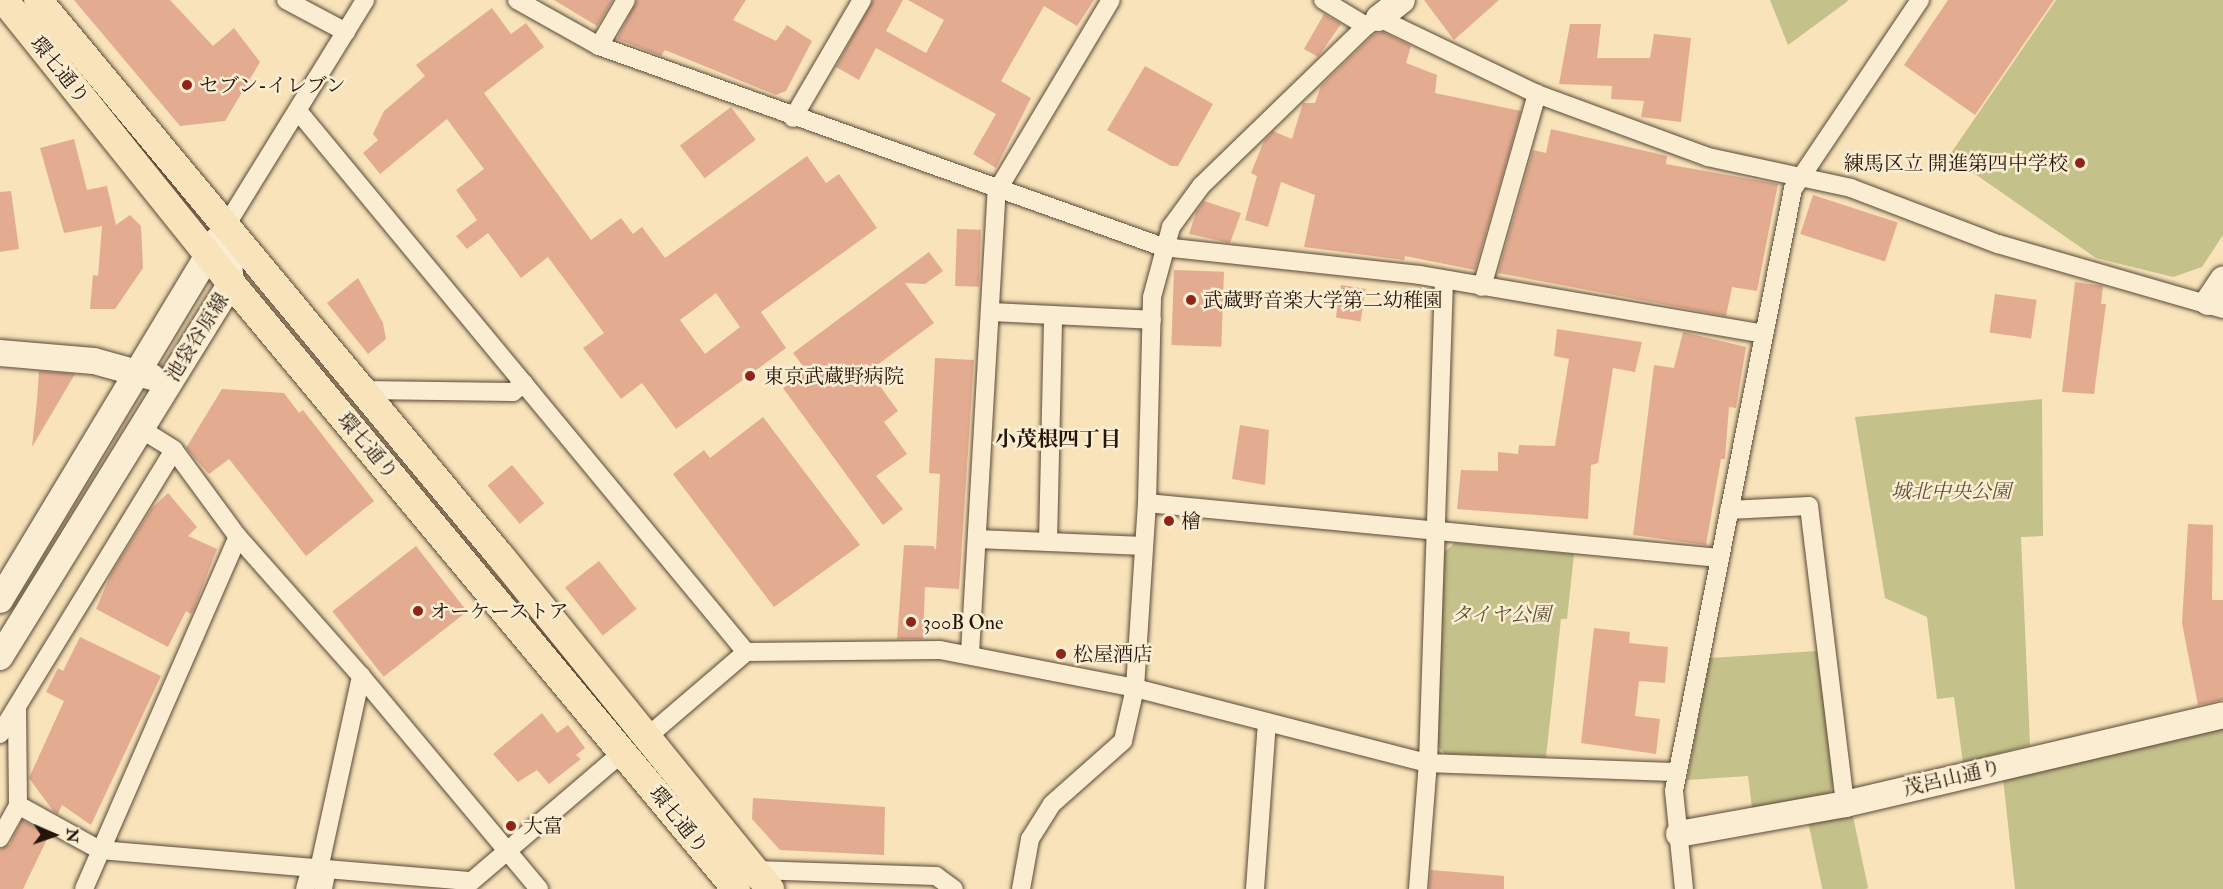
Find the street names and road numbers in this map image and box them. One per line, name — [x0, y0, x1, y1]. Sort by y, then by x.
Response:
street label: 環七通り — [26, 31, 94, 109]
street label: 池袋谷原線 — [160, 288, 234, 386]
street label: 環七通り — [333, 408, 403, 484]
street label: 茂呂山通り — [1901, 755, 2003, 801]
street label: 環七通り — [645, 781, 713, 859]

